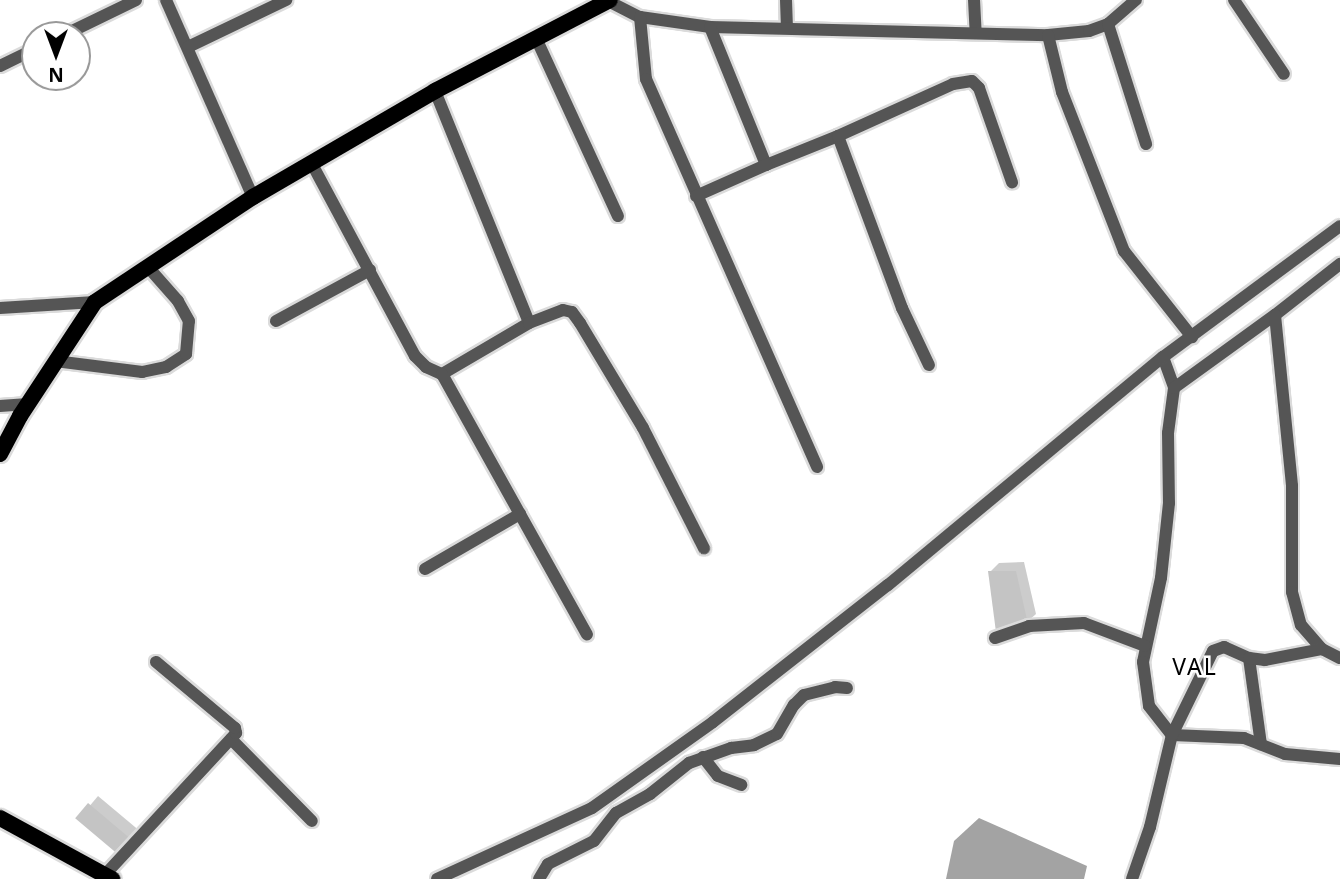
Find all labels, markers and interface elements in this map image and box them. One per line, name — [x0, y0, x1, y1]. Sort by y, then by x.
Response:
north arrow — [21, 21, 91, 91]
text: N — [48, 62, 64, 88]
district label: VAL — [1173, 652, 1217, 680]

